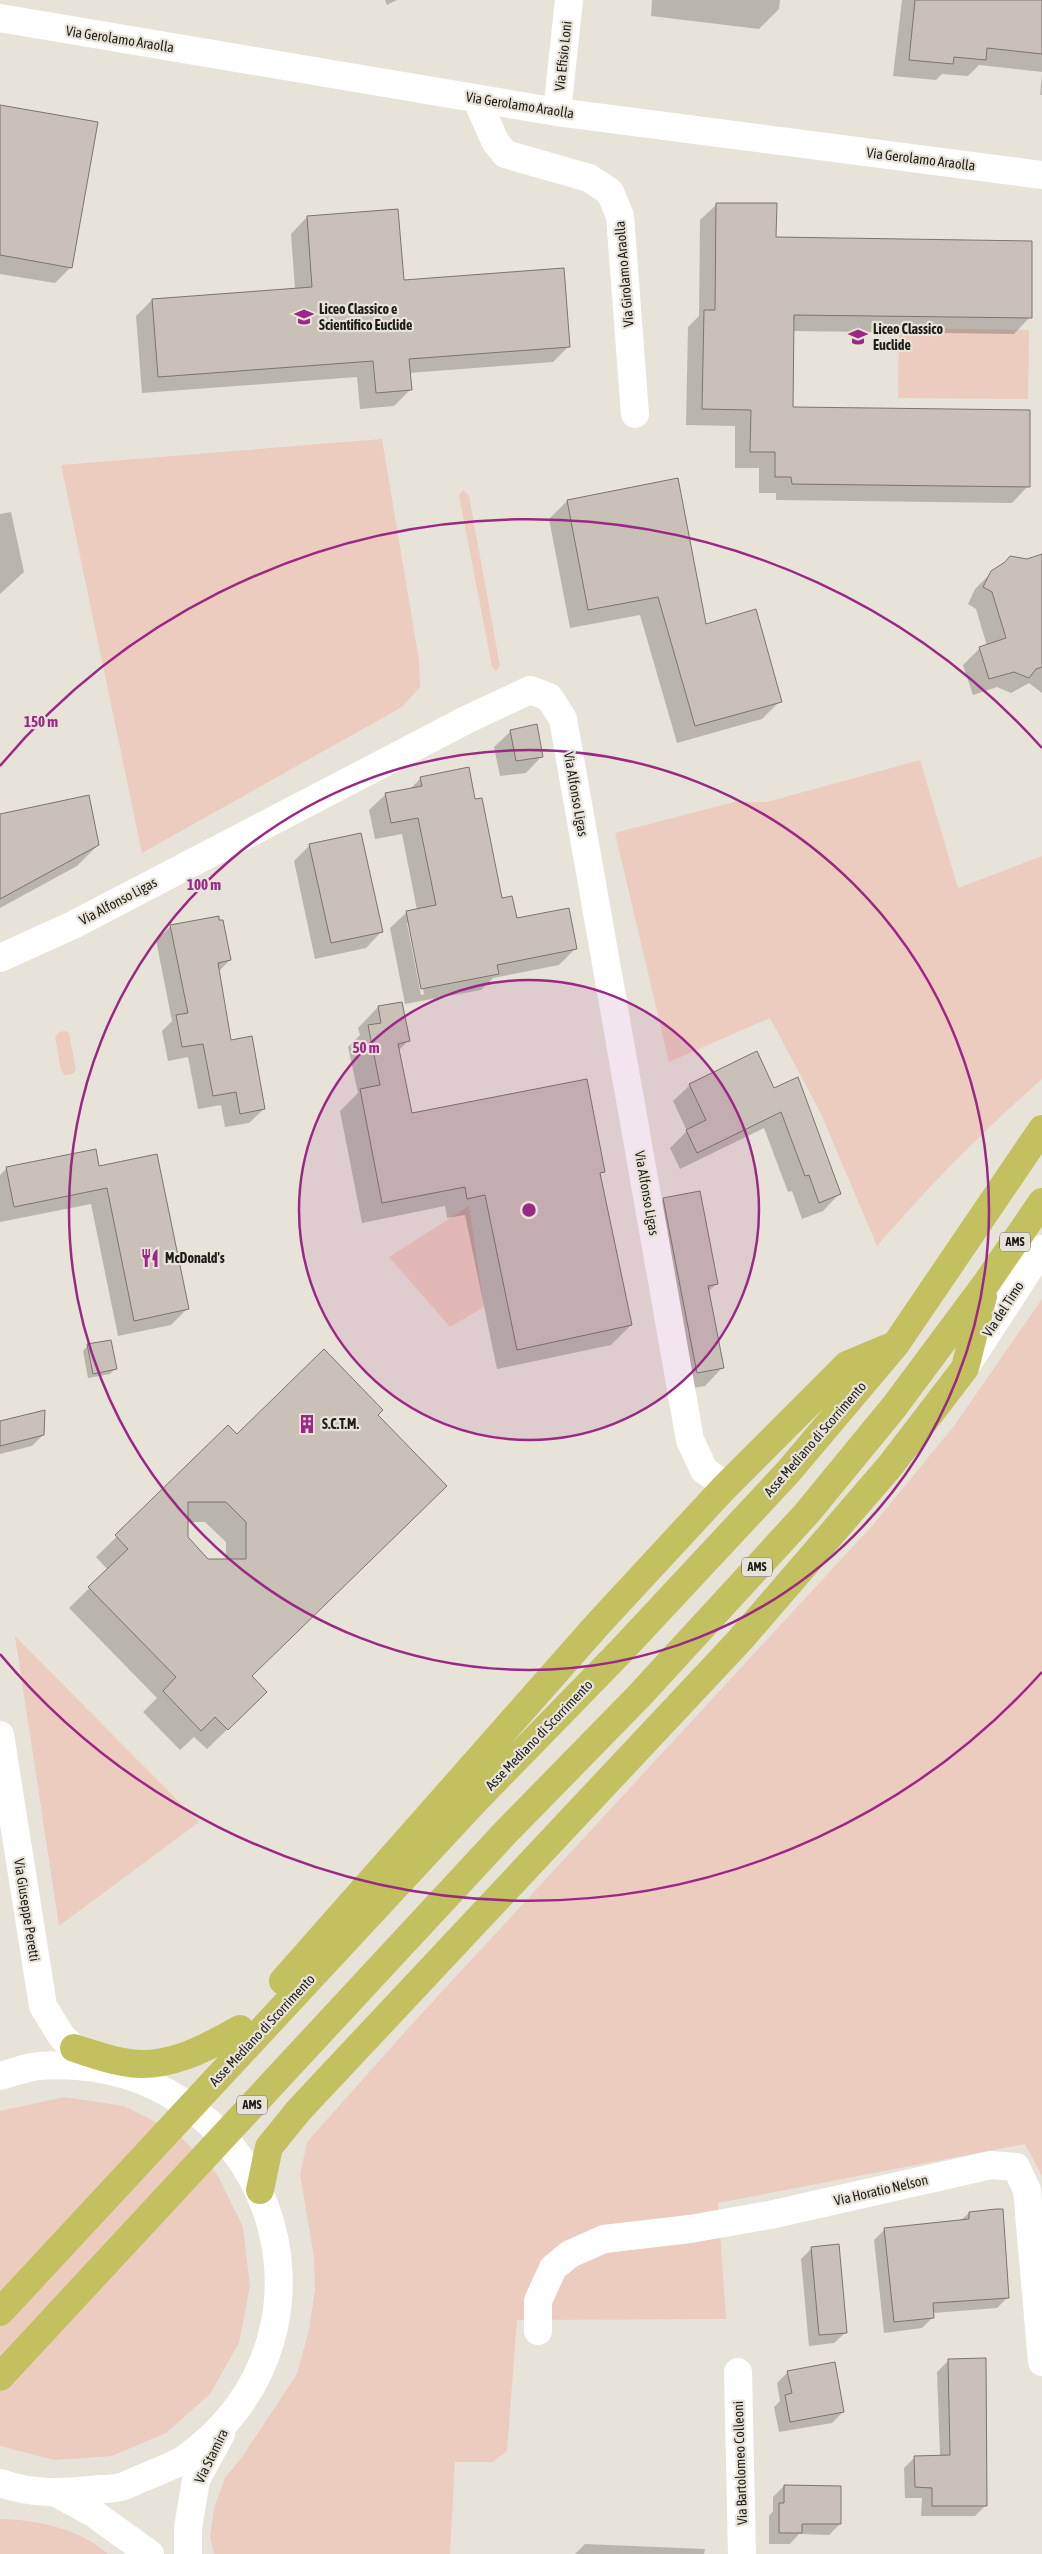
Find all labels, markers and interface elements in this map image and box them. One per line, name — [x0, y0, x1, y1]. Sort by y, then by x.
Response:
street label: Via Efisio Loni — [551, 20, 575, 92]
street label: Via Gerolamo Araolla — [65, 23, 175, 55]
street label: Via Gerolamo Araolla — [465, 89, 575, 121]
street label: Via Gerolamo Araolla — [866, 144, 976, 174]
street label: Via Girolamo Araolla — [611, 220, 637, 328]
place label: Liceo Classico e Scientifico Euclide — [319, 301, 412, 333]
school or university icon: Liceo Classico e Scientifico Euclide — [293, 306, 315, 328]
place label: Liceo Classico Euclide — [873, 321, 943, 353]
school or university icon: Liceo Classico Euclide — [847, 326, 869, 348]
text: 150 m — [24, 713, 58, 730]
street label: Via Alfonso Ligas — [561, 750, 591, 838]
street label: Via Alfonso Ligas — [76, 874, 160, 928]
text: 100 m — [187, 876, 221, 893]
text: 50 m — [353, 1039, 380, 1056]
street label: Via Alfonso Ligas — [632, 1149, 662, 1237]
centre of rings — [520, 1201, 538, 1219]
road number: AMS — [1000, 1232, 1030, 1252]
restaurant icon: McDonald's — [139, 1247, 161, 1269]
place label: McDonald's — [165, 1250, 225, 1266]
street label: Via del Timo — [979, 1278, 1027, 1340]
street label: Asse Mediano di Scorrimento — [761, 1378, 869, 1500]
building icon: S.C.T.M. — [296, 1413, 318, 1435]
place label: S.C.T.M. — [322, 1416, 359, 1432]
road number: AMS — [742, 1558, 772, 1576]
street label: Asse Mediano di Scorrimento — [482, 1677, 596, 1793]
street label: Via Giuseppe Peretti — [11, 1858, 43, 1962]
street label: Asse Mediano di Scorrimento — [206, 1971, 318, 2089]
road number: AMS — [237, 2096, 267, 2114]
street label: Via Horatio Nelson — [832, 2171, 930, 2209]
street label: Via Bartolomeo Colleoni — [730, 2401, 750, 2525]
street label: Via Stamira — [191, 2426, 231, 2486]

